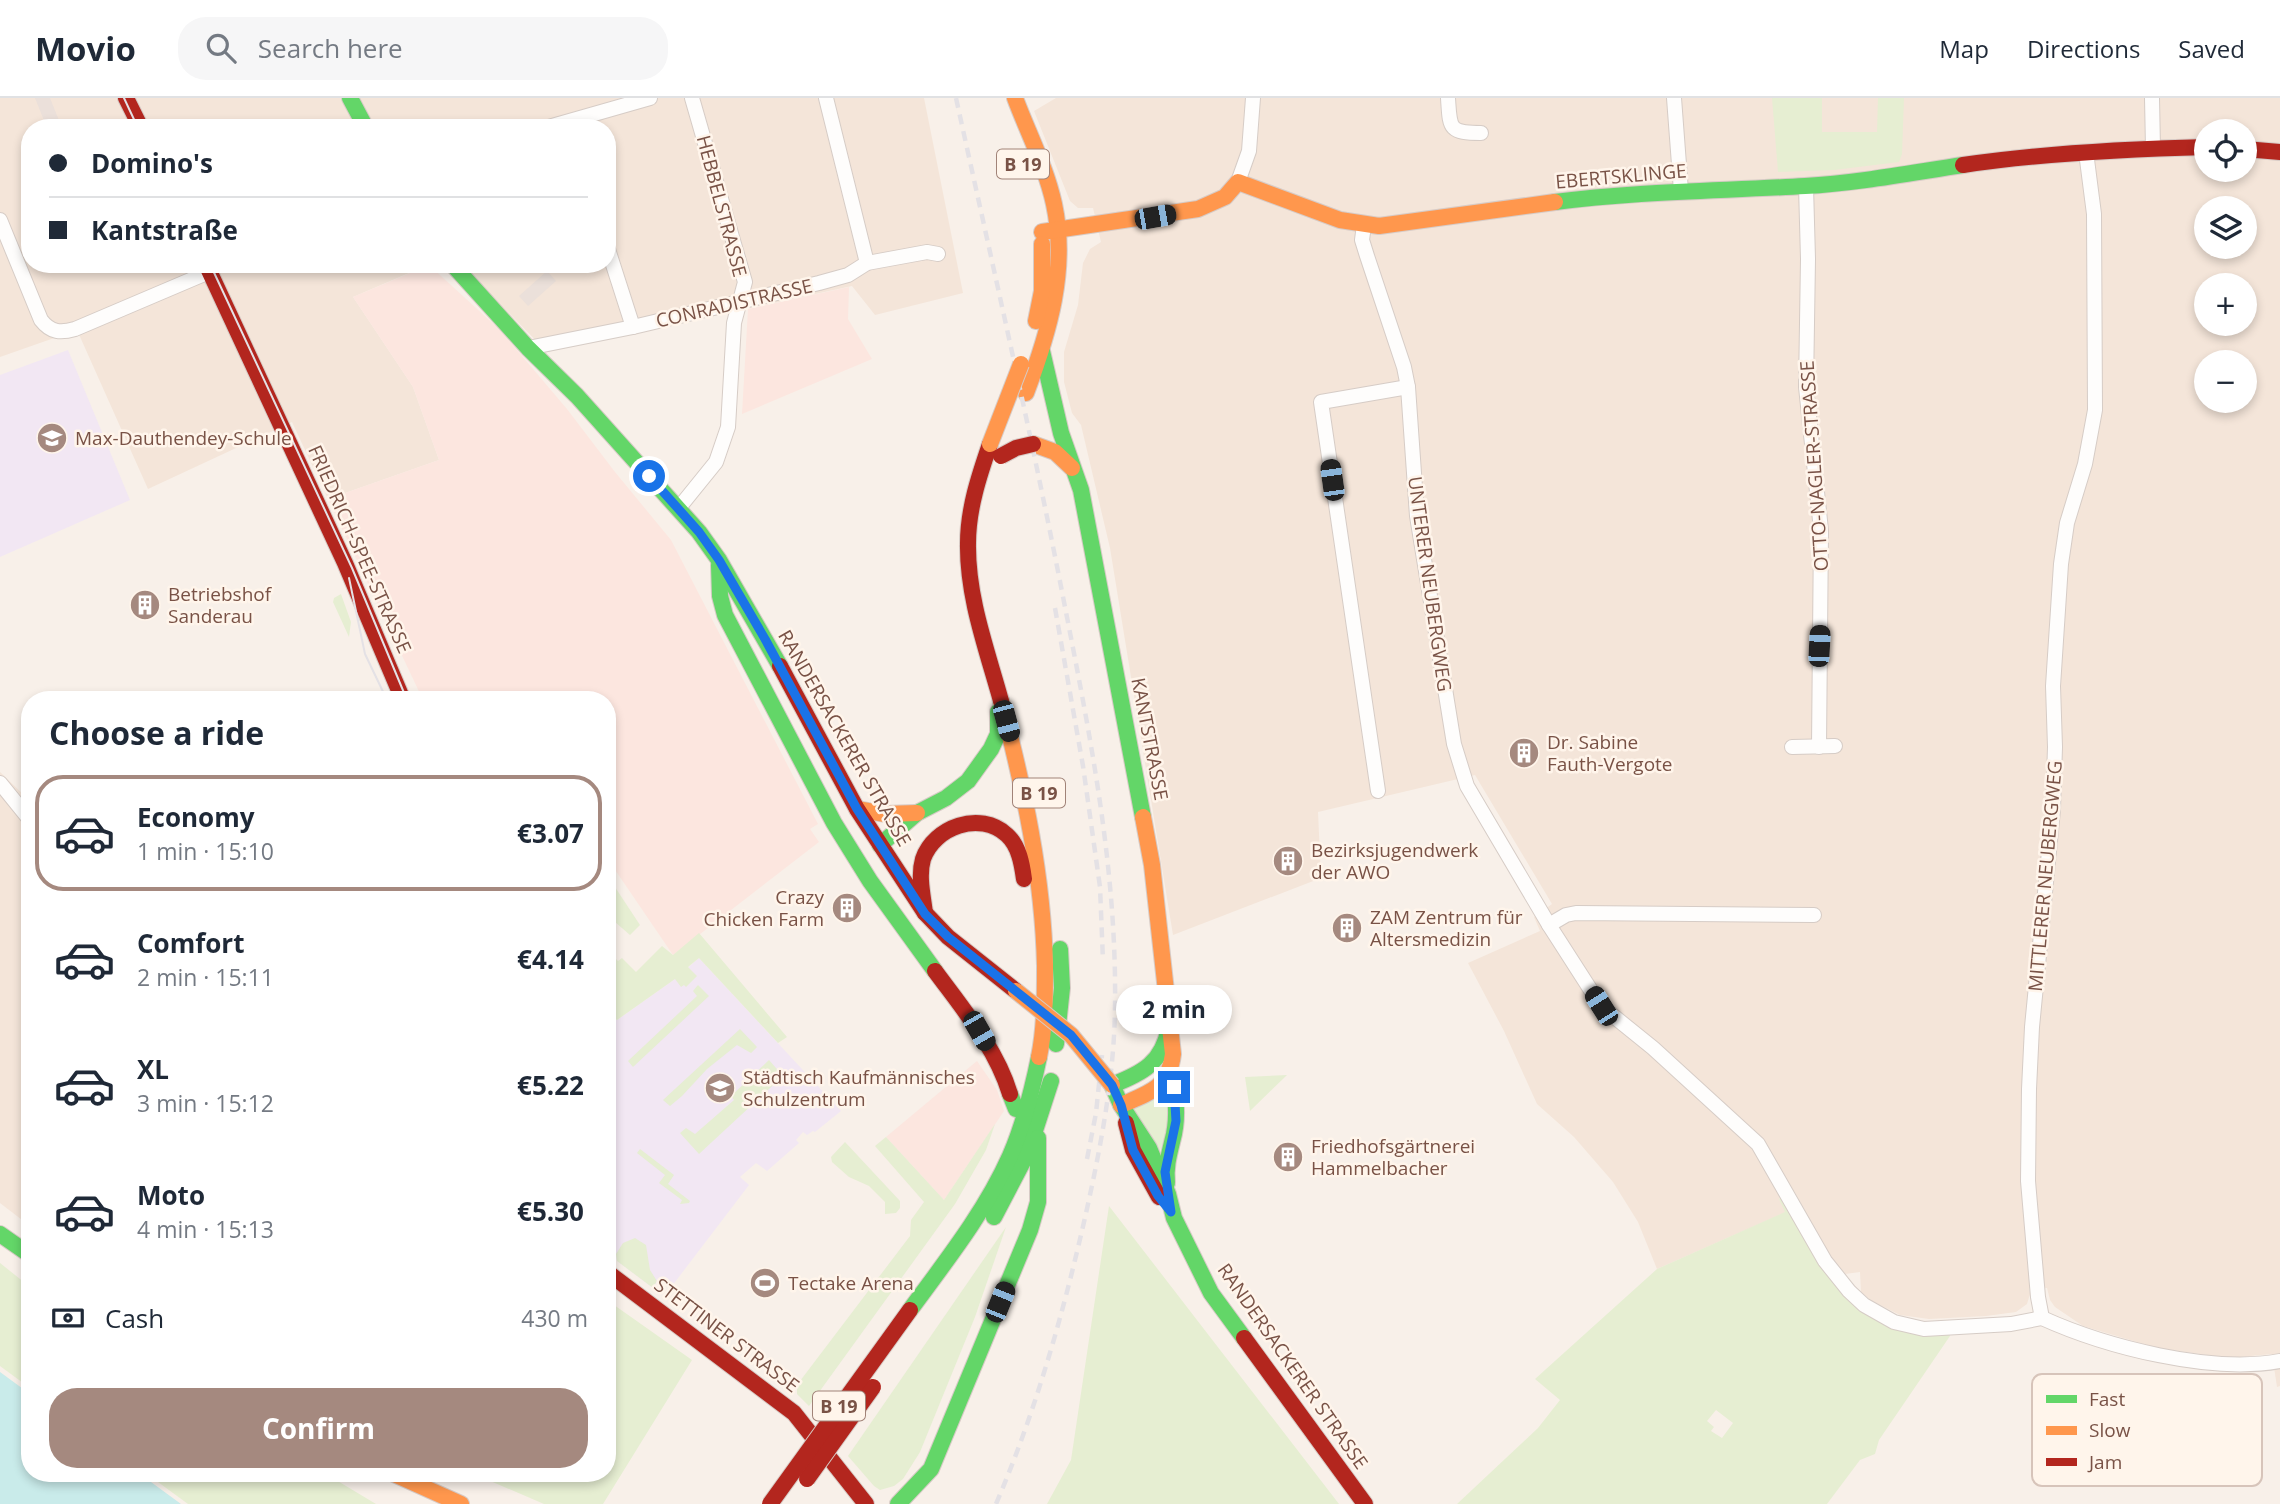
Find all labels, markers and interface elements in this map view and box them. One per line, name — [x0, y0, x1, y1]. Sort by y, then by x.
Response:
search box — [178, 17, 668, 80]
text: Movio — [35, 26, 136, 71]
icon: search — [202, 29, 240, 67]
text: Search here — [258, 30, 403, 66]
text: Map — [1939, 32, 1989, 65]
text: Directions — [2027, 32, 2140, 65]
text: Saved — [2178, 32, 2245, 65]
map controls — [2194, 119, 2257, 413]
button: locate — [2194, 119, 2257, 182]
street label: HEBBELSTRASSE — [691, 132, 753, 280]
text: Domino's — [91, 145, 213, 181]
road number: B 19 — [997, 150, 1049, 178]
street label: EBERTSKLINGE — [1554, 157, 1688, 195]
button: layers — [2194, 196, 2257, 259]
car — [1133, 203, 1178, 231]
text: Kantstraße — [91, 212, 238, 248]
street label: CONRADISTRASSE — [653, 272, 815, 334]
button: + — [2194, 273, 2257, 336]
button: − — [2194, 350, 2257, 413]
street label: OTTO-NAGLER-STRASSE — [1794, 360, 1834, 572]
school or university icon: Max-Dauthendey-Schule — [35, 421, 69, 455]
place label: Max-Dauthendey-Schule — [75, 425, 292, 451]
street label: FRIEDRICH-SPEE-STRASSE — [302, 441, 418, 657]
car — [1319, 458, 1346, 502]
route start — [633, 460, 665, 492]
street label: UNTERER NEUBERGWEG — [1402, 475, 1458, 693]
place label: Betriebshof Sanderau — [168, 581, 273, 629]
building icon: Betriebshof Sanderau — [128, 588, 162, 622]
car — [1808, 624, 1831, 668]
street label: RANDERSACKERER STRASSE — [772, 625, 918, 851]
street label: KANTSTRASSE — [1125, 675, 1175, 803]
car — [991, 698, 1022, 744]
text: Choose a ride — [49, 711, 264, 754]
place label: Dr. Sabine Fauth-Vergote — [1547, 729, 1673, 777]
building icon: Dr. Sabine Fauth-Vergote — [1507, 736, 1541, 770]
street label: MITTLERER NEUBERGWEG — [2022, 759, 2068, 993]
road number: B 19 — [1013, 778, 1065, 808]
text: Economy — [137, 799, 255, 835]
icon: car — [53, 802, 116, 865]
text: €3.07 — [517, 815, 584, 851]
text: 1 min · 15:10 — [137, 835, 274, 867]
place label: Bezirksjugendwerk der AWO — [1311, 837, 1478, 885]
building icon: Bezirksjugendwerk der AWO — [1271, 844, 1305, 878]
place label: Crazy Chicken Farm — [704, 884, 824, 932]
building icon: Crazy Chicken Farm — [830, 891, 864, 925]
place label: ZAM Zentrum für Altersmedizin — [1370, 904, 1523, 952]
building icon: ZAM Zentrum für Altersmedizin — [1330, 911, 1364, 945]
text: Comfort — [137, 925, 244, 961]
icon: car — [53, 928, 116, 991]
text: €4.14 — [517, 941, 584, 977]
text: 2 min · 15:11 — [137, 961, 274, 993]
car — [1581, 983, 1622, 1029]
callout: 2 min — [1116, 986, 1232, 1034]
text: 2 min — [1142, 993, 1206, 1025]
car — [960, 1008, 999, 1054]
text: XL — [137, 1051, 169, 1087]
icon: car — [53, 1054, 116, 1117]
place label: Städtisch Kaufmännisches Schulzentrum — [743, 1064, 975, 1112]
text: €5.22 — [517, 1067, 584, 1103]
school or university icon: Städtisch Kaufmännisches Schulzentrum — [703, 1071, 737, 1105]
route end — [1158, 1071, 1190, 1103]
text: 3 min · 15:12 — [137, 1087, 274, 1119]
place label: Friedhofsgärtnerei Hammelbacher — [1311, 1133, 1475, 1181]
building icon: Friedhofsgärtnerei Hammelbacher — [1271, 1140, 1305, 1174]
text: Moto — [137, 1177, 205, 1213]
icon: car — [53, 1180, 116, 1243]
text: €5.30 — [517, 1193, 584, 1229]
text: 4 min · 15:13 — [137, 1213, 274, 1245]
street label: RANDERSACKERER STRASSE — [1212, 1258, 1374, 1474]
sports icon: Tectake Arena — [748, 1266, 782, 1300]
place label: Tectake Arena — [788, 1270, 914, 1296]
street label: STETTINER STRASSE — [649, 1272, 805, 1398]
car — [983, 1279, 1018, 1325]
icon: cash — [49, 1299, 87, 1337]
text: Cash — [105, 1300, 164, 1336]
text: 430 m — [521, 1302, 588, 1334]
legend — [2032, 1374, 2262, 1486]
text: Fast — [2089, 1386, 2125, 1412]
button: Confirm — [49, 1388, 588, 1468]
road number: B 19 — [813, 1392, 865, 1420]
text: Slow — [2089, 1417, 2131, 1443]
text: Jam — [2087, 1449, 2122, 1475]

